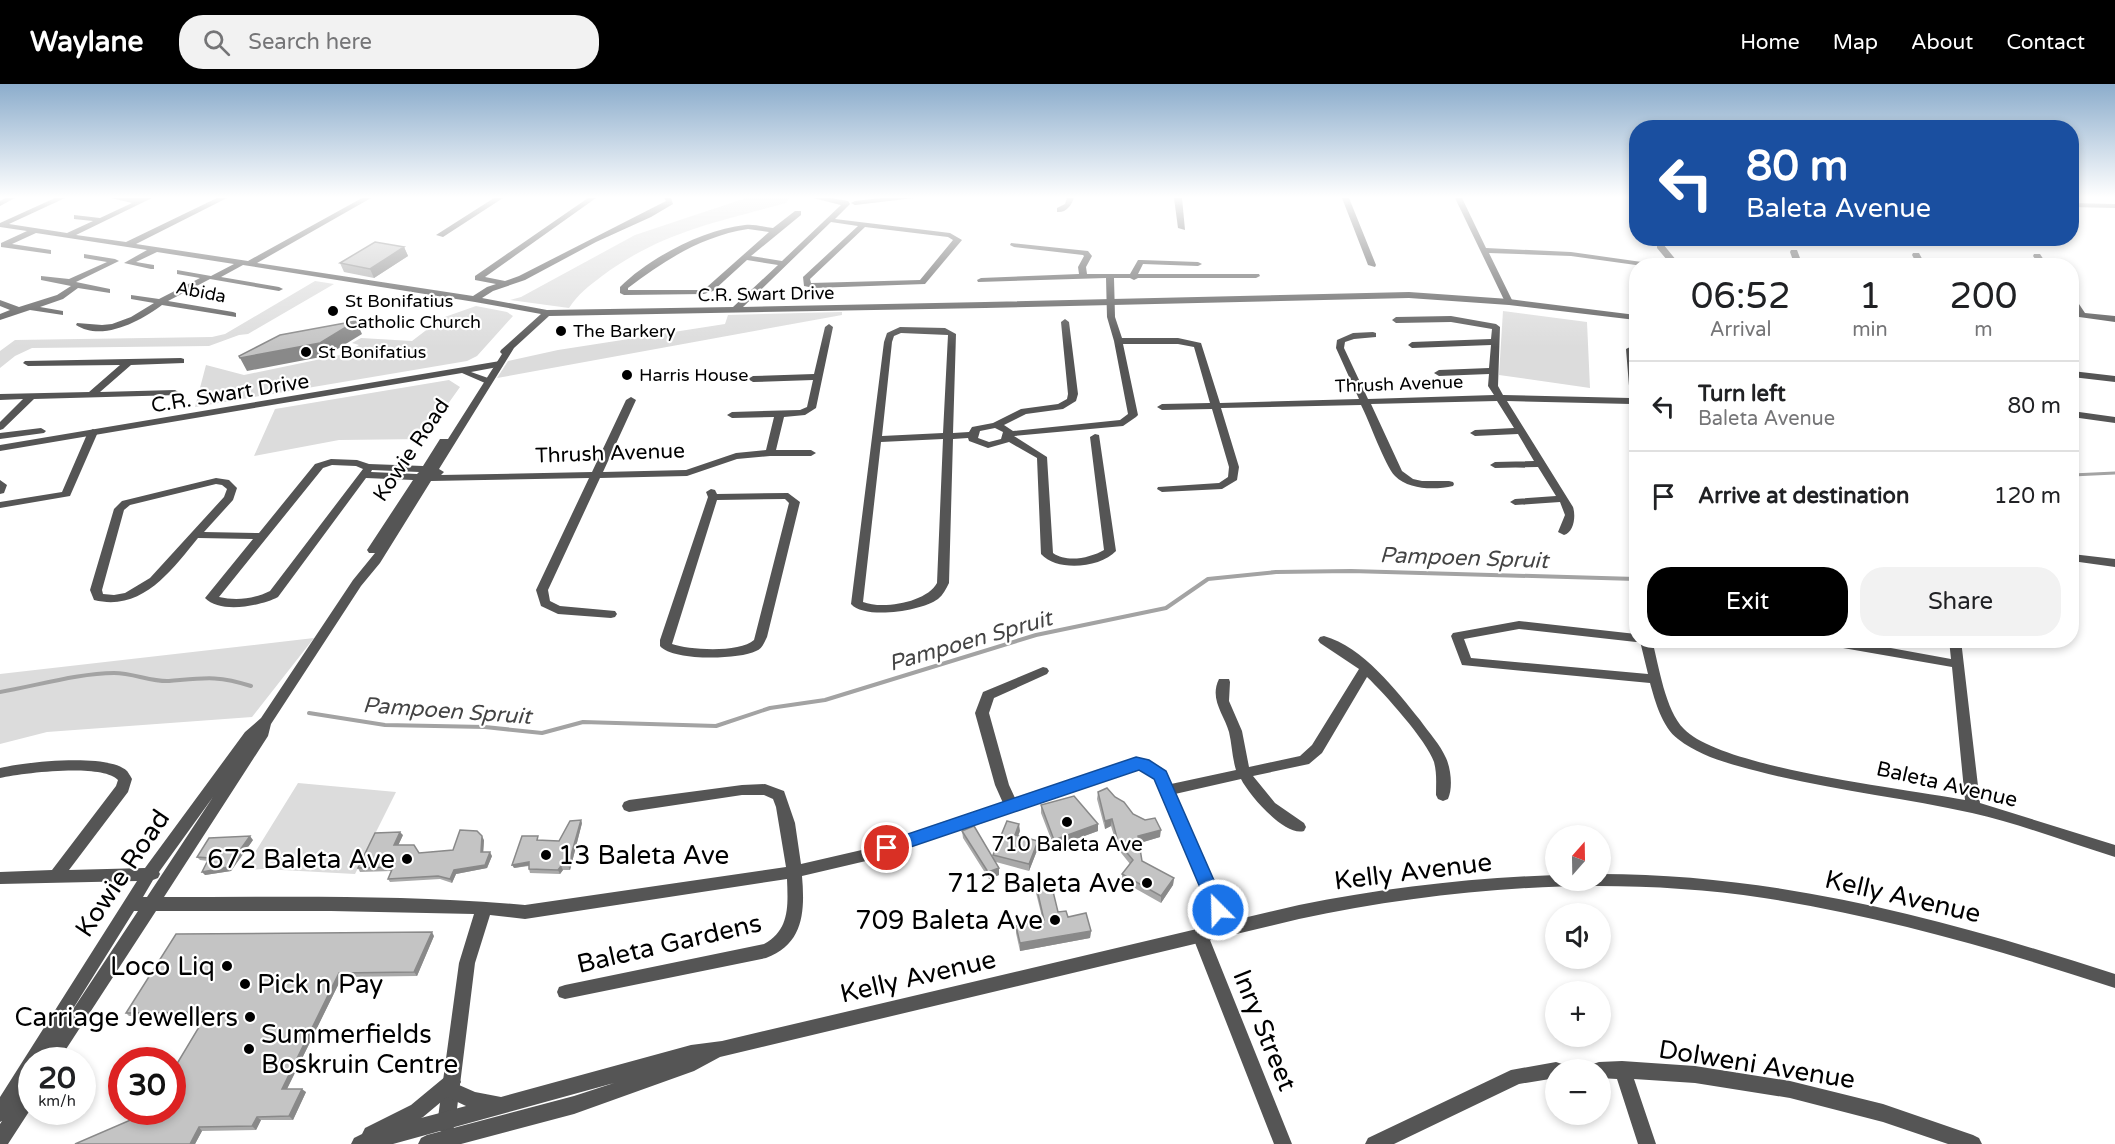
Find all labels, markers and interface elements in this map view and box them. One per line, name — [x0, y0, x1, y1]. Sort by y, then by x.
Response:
search box — [179, 15, 599, 69]
text: Waylane — [30, 25, 143, 59]
icon: search — [200, 26, 233, 59]
text: Search here — [248, 29, 372, 55]
text: Home — [1740, 30, 1800, 55]
text: Map — [1833, 30, 1878, 55]
text: About — [1911, 30, 1973, 55]
text: Contact — [2006, 30, 2085, 55]
text: 80 m — [1746, 141, 1848, 192]
icon: left — [1647, 144, 1725, 222]
text: Baleta Avenue — [1746, 192, 1931, 225]
text: 06:52 — [1691, 275, 1791, 318]
text: 1 — [1859, 275, 1881, 318]
text: 200 — [1949, 275, 2017, 318]
street label: Abida — [174, 276, 228, 308]
street label: C.R. Swart Drive — [697, 282, 835, 306]
place label: St Bonifatius Catholic Church — [345, 290, 481, 333]
marker: St Bonifatius Catholic Church — [326, 304, 340, 318]
text: Arrival — [1710, 318, 1772, 342]
text: min — [1852, 318, 1888, 342]
text: m — [1974, 318, 1993, 342]
place label: The Barkery — [573, 320, 676, 342]
marker: The Barkery — [554, 324, 568, 338]
place label: St Bonifatius — [318, 341, 426, 363]
marker: St Bonifatius — [299, 345, 313, 359]
place label: Harris House — [639, 364, 748, 386]
marker: Harris House — [620, 368, 634, 382]
street label: C.R. Swart Drive — [149, 369, 311, 418]
street label: Thrush Avenue — [1334, 371, 1464, 397]
text: Turn left — [1698, 381, 1786, 407]
icon: left — [1647, 390, 1680, 423]
text: 80 m — [2007, 393, 2061, 419]
street label: Kowie Road — [368, 394, 455, 506]
text: Baleta Avenue — [1698, 407, 1835, 431]
street label: Thrush Avenue — [535, 438, 685, 469]
icon: arrive — [1647, 480, 1680, 513]
text: Arrive at destination — [1698, 483, 1909, 509]
text: 120 m — [1994, 483, 2061, 509]
water label: Pampoen Spruit — [1379, 542, 1551, 574]
button: Exit — [1647, 567, 1848, 636]
button: Share — [1860, 567, 2061, 636]
water label: Pampoen Spruit — [886, 605, 1057, 677]
water label: Pampoen Spruit — [362, 692, 534, 730]
street label: Baleta Avenue — [1874, 756, 2020, 813]
street label: Kowie Road — [68, 804, 176, 943]
marker: 710 Baleta Ave — [1060, 815, 1074, 829]
pin — [861, 822, 912, 873]
north arrow — [1545, 825, 1611, 891]
map controls — [1545, 825, 1611, 1125]
icon: arrive — [870, 831, 903, 864]
place label: 710 Baleta Ave — [991, 832, 1143, 857]
place label: 13 Baleta Ave — [558, 840, 729, 871]
place label: 672 Baleta Ave — [207, 844, 395, 875]
street label: Kelly Avenue — [1332, 846, 1494, 897]
marker: 13 Baleta Ave — [539, 848, 553, 862]
marker: 672 Baleta Ave — [400, 852, 414, 866]
street label: Kelly Avenue — [1822, 864, 1984, 929]
place label: 712 Baleta Ave — [947, 868, 1135, 899]
marker: 712 Baleta Ave — [1140, 876, 1154, 890]
position arrow — [1186, 878, 1250, 942]
button: sound — [1545, 903, 1611, 969]
place label: 709 Baleta Ave — [855, 905, 1043, 936]
street label: Baleta Gardens — [574, 907, 764, 980]
marker: 709 Baleta Ave — [1048, 913, 1062, 927]
street label: Kelly Avenue — [837, 944, 999, 1009]
place label: Loco Liq — [110, 951, 215, 982]
marker: Loco Liq — [220, 959, 234, 973]
street label: Inry Street — [1226, 965, 1303, 1095]
place label: Pick n Pay — [257, 969, 383, 1000]
marker: Pick n Pay — [238, 977, 252, 991]
button: + — [1545, 981, 1611, 1047]
place label: Carriage Jewellers — [15, 1002, 238, 1033]
marker: Carriage Jewellers — [243, 1010, 257, 1024]
place label: Summerfields Boskruin Centre — [261, 1019, 458, 1080]
street label: Dolweni Avenue — [1656, 1034, 1857, 1095]
marker: Summerfields Boskruin Centre — [242, 1042, 256, 1056]
speed limit sign: 30 — [108, 1047, 186, 1125]
button: − — [1545, 1059, 1611, 1125]
text: 20 — [38, 1060, 76, 1097]
text: km/h — [38, 1092, 76, 1110]

